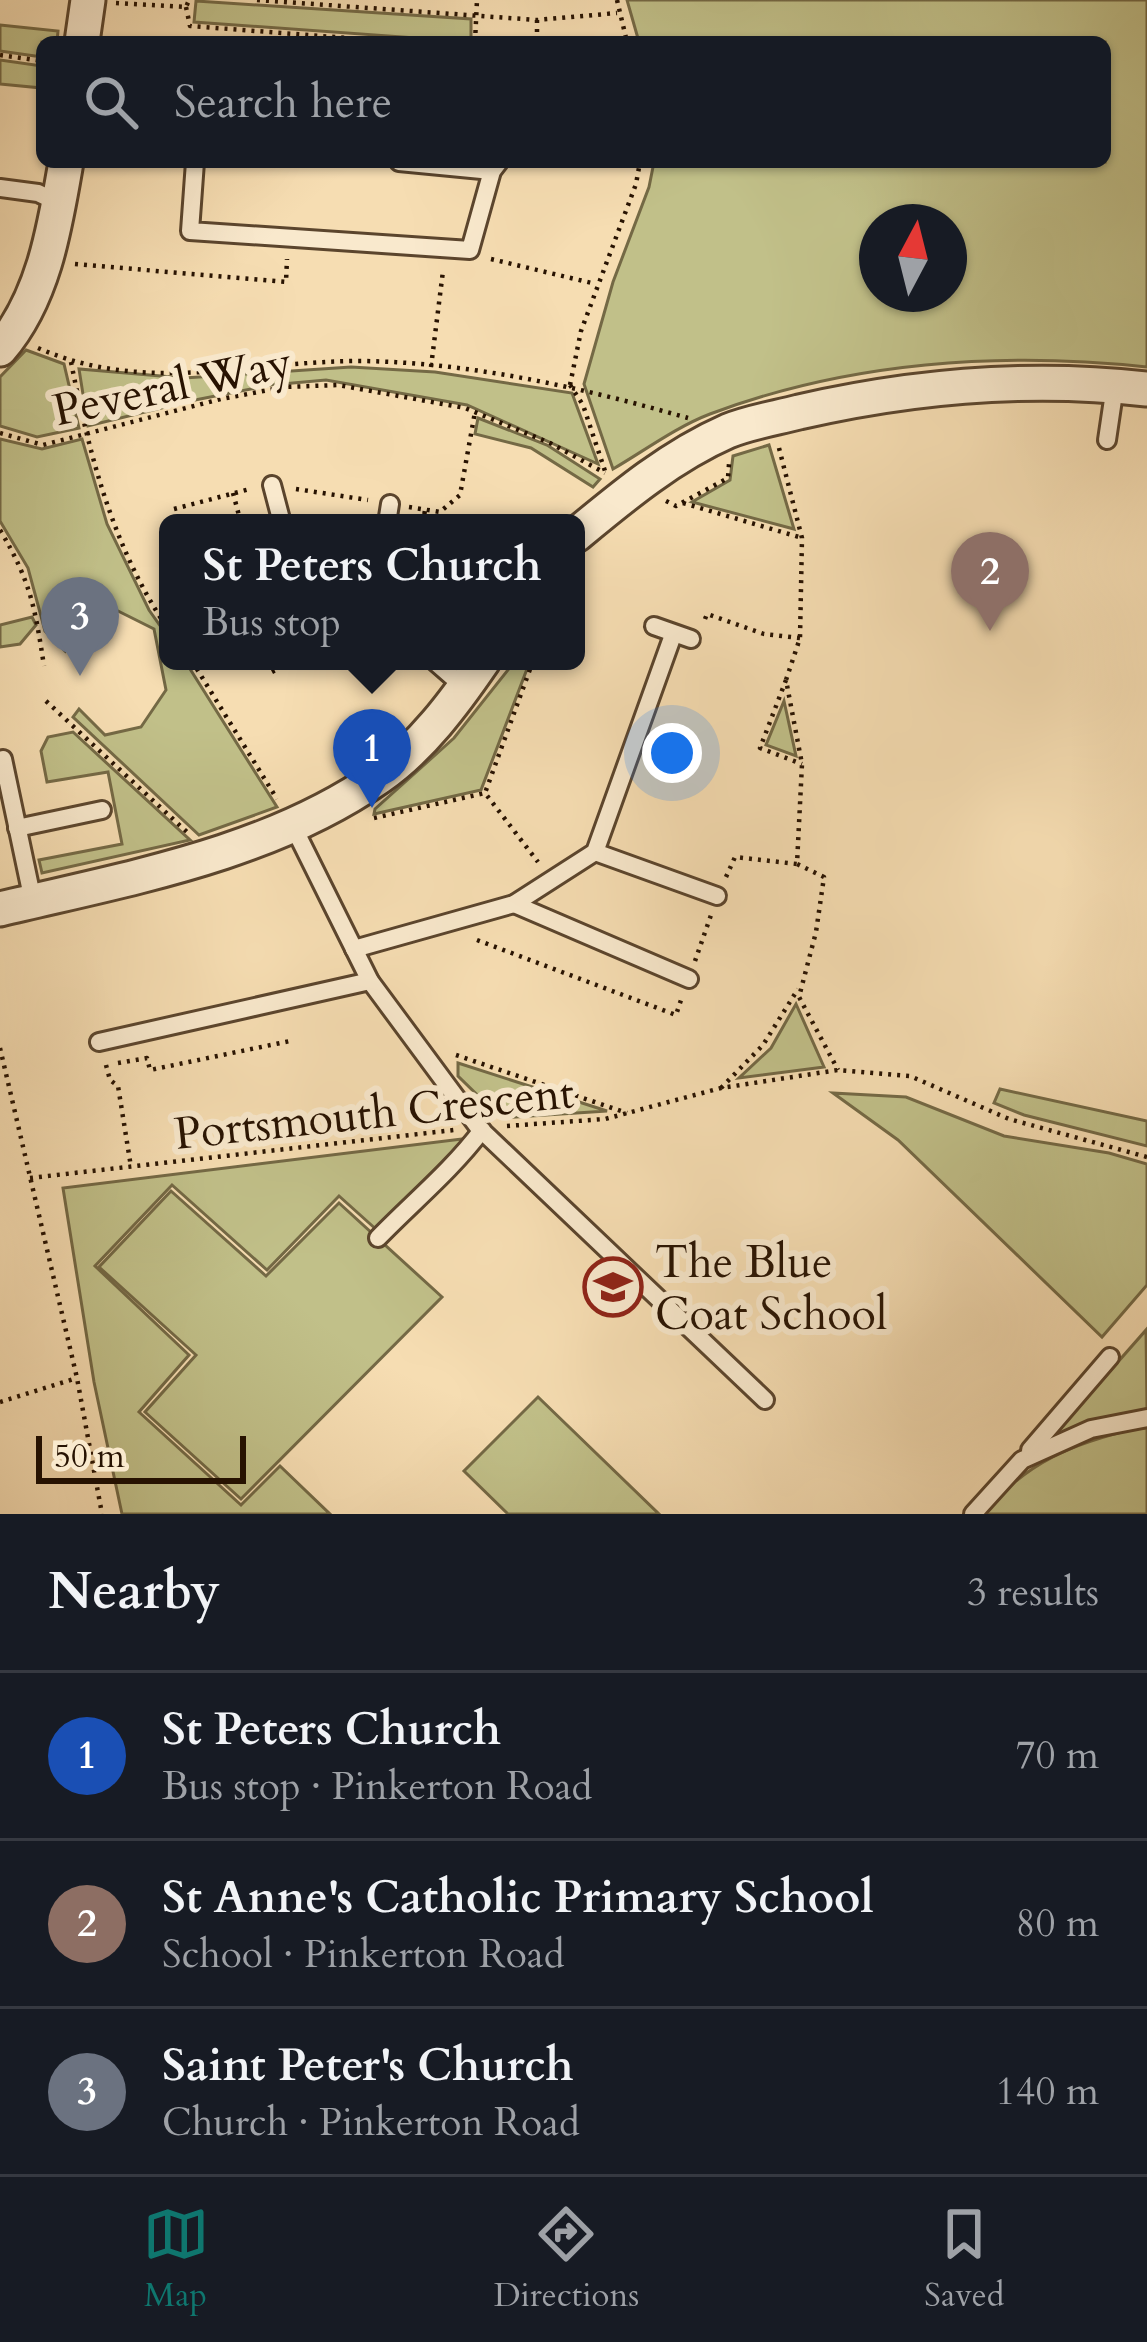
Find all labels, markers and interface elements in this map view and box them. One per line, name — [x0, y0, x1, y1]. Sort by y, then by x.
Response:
search box — [36, 36, 1111, 168]
icon: search — [78, 69, 144, 135]
text: Search here — [174, 72, 392, 133]
north arrow — [859, 204, 967, 312]
street label: Peveral Way — [47, 331, 297, 442]
popup — [159, 514, 585, 670]
pin: 2 — [951, 532, 1029, 631]
text: St Peters Church — [202, 535, 542, 596]
pin: 3 — [41, 577, 119, 676]
text: Bus stop — [202, 596, 341, 649]
pin: 1 — [333, 709, 411, 808]
your location — [642, 723, 702, 783]
street label: Portsmouth Crescent — [171, 1062, 577, 1165]
place label: The Blue Coat School — [655, 1232, 887, 1345]
school or university icon: The Blue Coat School — [582, 1256, 644, 1318]
scale bar — [36, 1430, 246, 1483]
text: 50 m — [54, 1434, 125, 1479]
text: Nearby — [48, 1557, 220, 1627]
text: 3 results — [967, 1566, 1099, 1619]
text: St Peters Church — [162, 1699, 501, 1760]
text: 1 — [77, 1729, 97, 1782]
text: 70 m — [1016, 1729, 1099, 1782]
text: Bus stop · Pinkerton Road — [162, 1760, 592, 1813]
text: St Anne's Catholic Primary School — [162, 1867, 874, 1928]
text: 2 — [77, 1897, 97, 1950]
text: 80 m — [1016, 1897, 1099, 1950]
text: School · Pinkerton Road — [162, 1928, 564, 1981]
text: Saint Peter's Church — [162, 2035, 574, 2096]
text: 3 — [77, 2065, 97, 2118]
text: 140 m — [996, 2065, 1099, 2118]
text: Church · Pinkerton Road — [162, 2096, 580, 2149]
tab: Map — [143, 2201, 209, 2318]
tab: Directions — [494, 2201, 639, 2318]
tab: Saved — [924, 2201, 1004, 2318]

